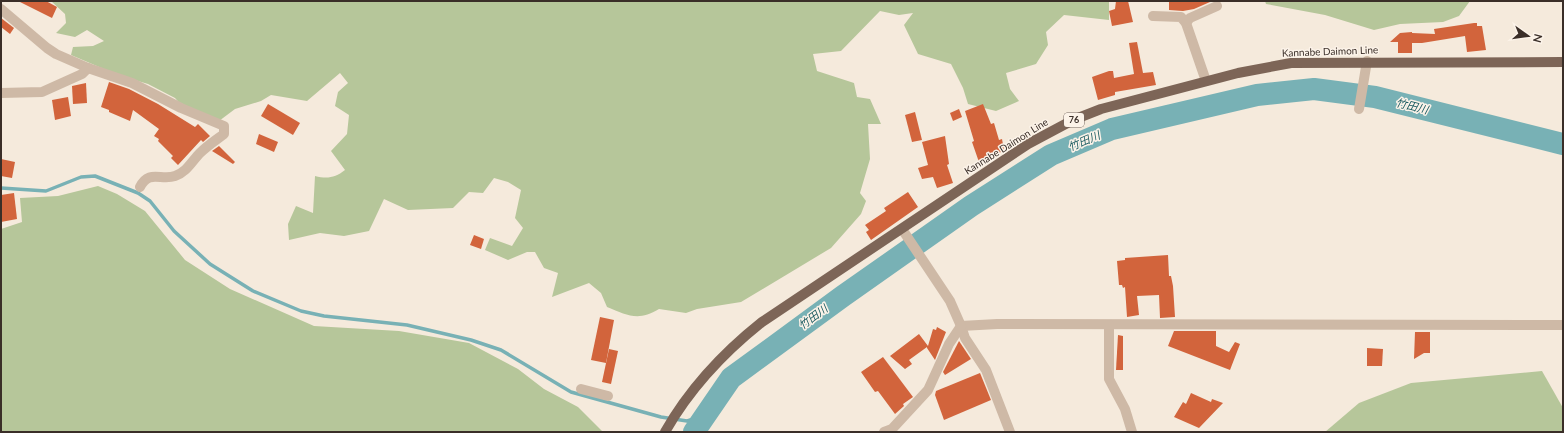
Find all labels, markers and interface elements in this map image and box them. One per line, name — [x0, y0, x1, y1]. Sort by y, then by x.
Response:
north arrow — [1508, 16, 1548, 56]
text: N — [1531, 33, 1546, 44]
street label: Kannabe Daimon Line — [1282, 43, 1378, 59]
water label: 竹田川 — [1395, 95, 1431, 116]
road number: 76 — [1064, 113, 1084, 127]
street label: Kannabe Daimon Line — [962, 115, 1050, 177]
water label: 竹田川 — [1066, 128, 1102, 153]
water label: 竹田川 — [796, 301, 831, 332]

